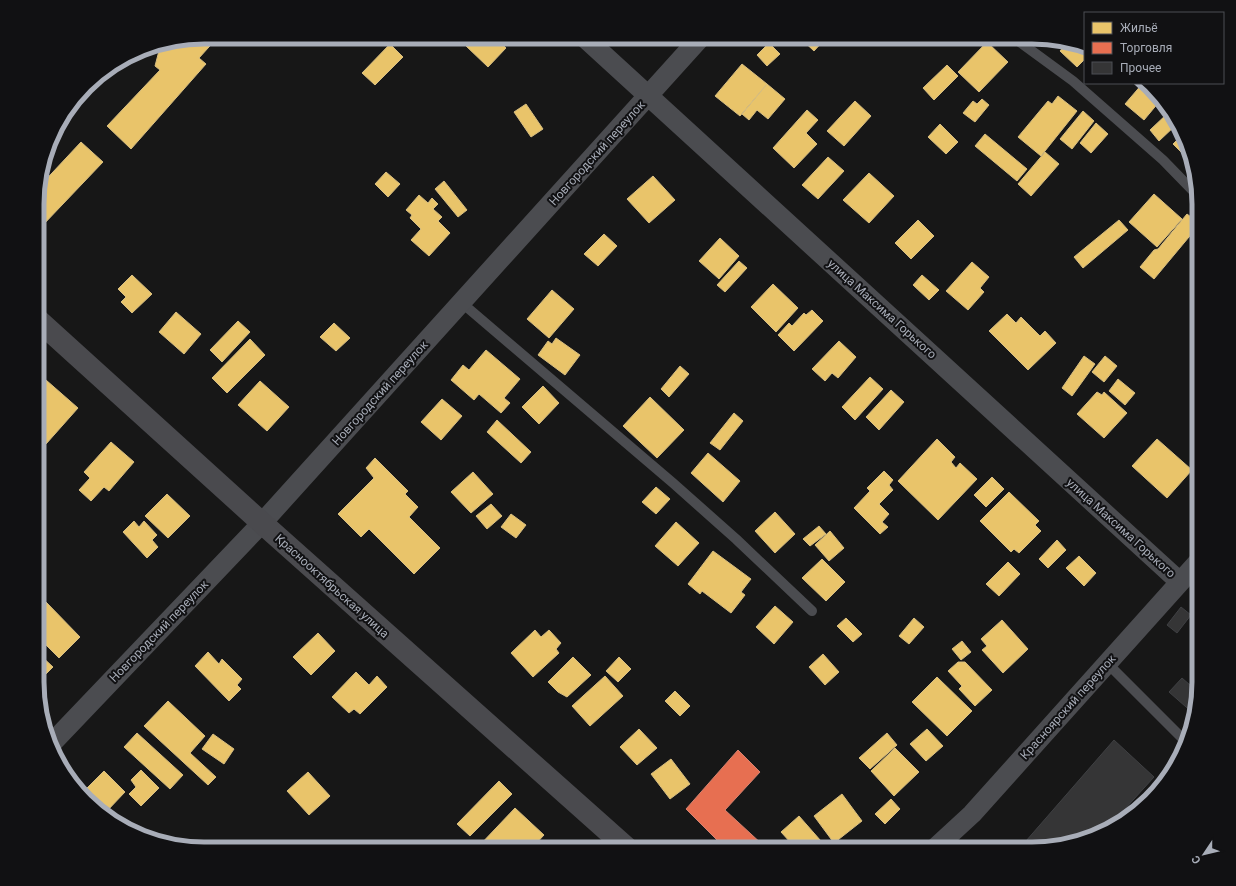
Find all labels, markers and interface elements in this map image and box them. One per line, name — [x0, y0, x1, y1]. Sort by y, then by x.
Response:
legend — [1084, 12, 1224, 84]
text: Жильё — [1120, 21, 1158, 35]
text: Торговля — [1120, 41, 1172, 55]
text: Прочее — [1120, 61, 1161, 75]
street label: Новгородский переулок — [546, 97, 648, 208]
street label: улица Максима Горького — [825, 256, 939, 362]
street label: Новгородский переулок — [329, 337, 431, 448]
street label: улица Максима Горького — [1064, 475, 1178, 581]
street label: Краснооктябрьская улица — [272, 531, 392, 641]
street label: Новгородский переулок — [107, 577, 212, 685]
street label: Красноярский переулок — [1017, 651, 1119, 762]
north arrow — [1184, 834, 1224, 874]
text: С — [1189, 853, 1204, 866]

